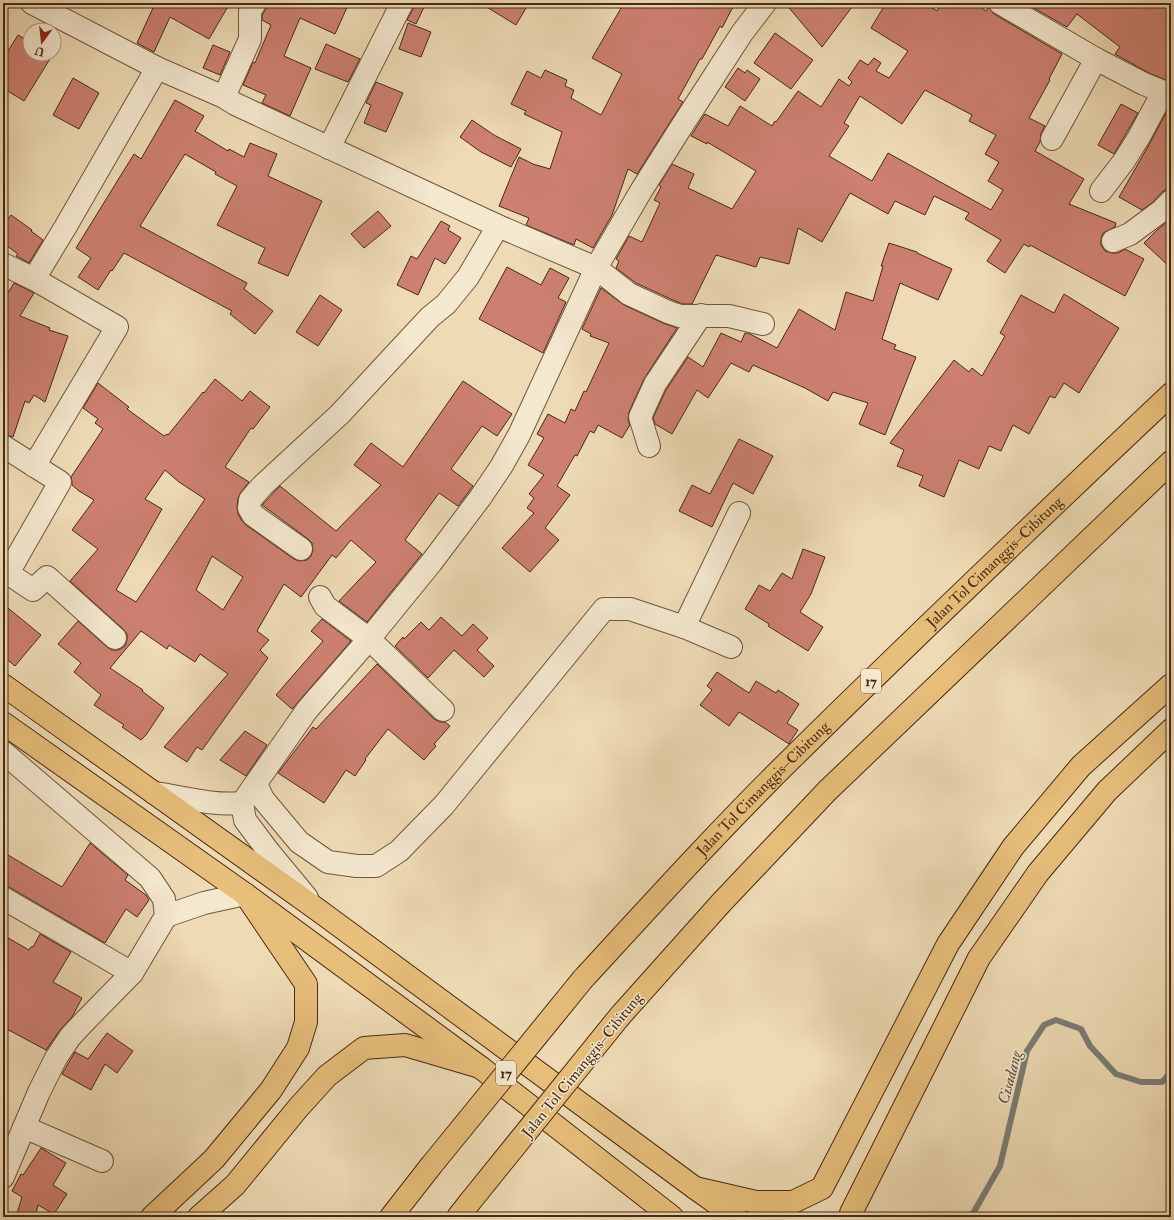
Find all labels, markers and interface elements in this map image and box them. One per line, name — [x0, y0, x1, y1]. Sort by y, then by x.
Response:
north arrow — [22, 22, 62, 62]
text: U — [33, 44, 46, 59]
street label: Jalan Tol Cimanggis–Cibitung — [922, 492, 1068, 633]
road number: 17 — [861, 669, 881, 693]
street label: Jalan Tol Cimanggis–Cibitung — [692, 717, 834, 862]
street label: Jalan Tol Cimanggis–Cibitung — [517, 988, 648, 1143]
water label: Cisadang — [993, 1047, 1027, 1106]
road number: 17 — [496, 1061, 516, 1085]

